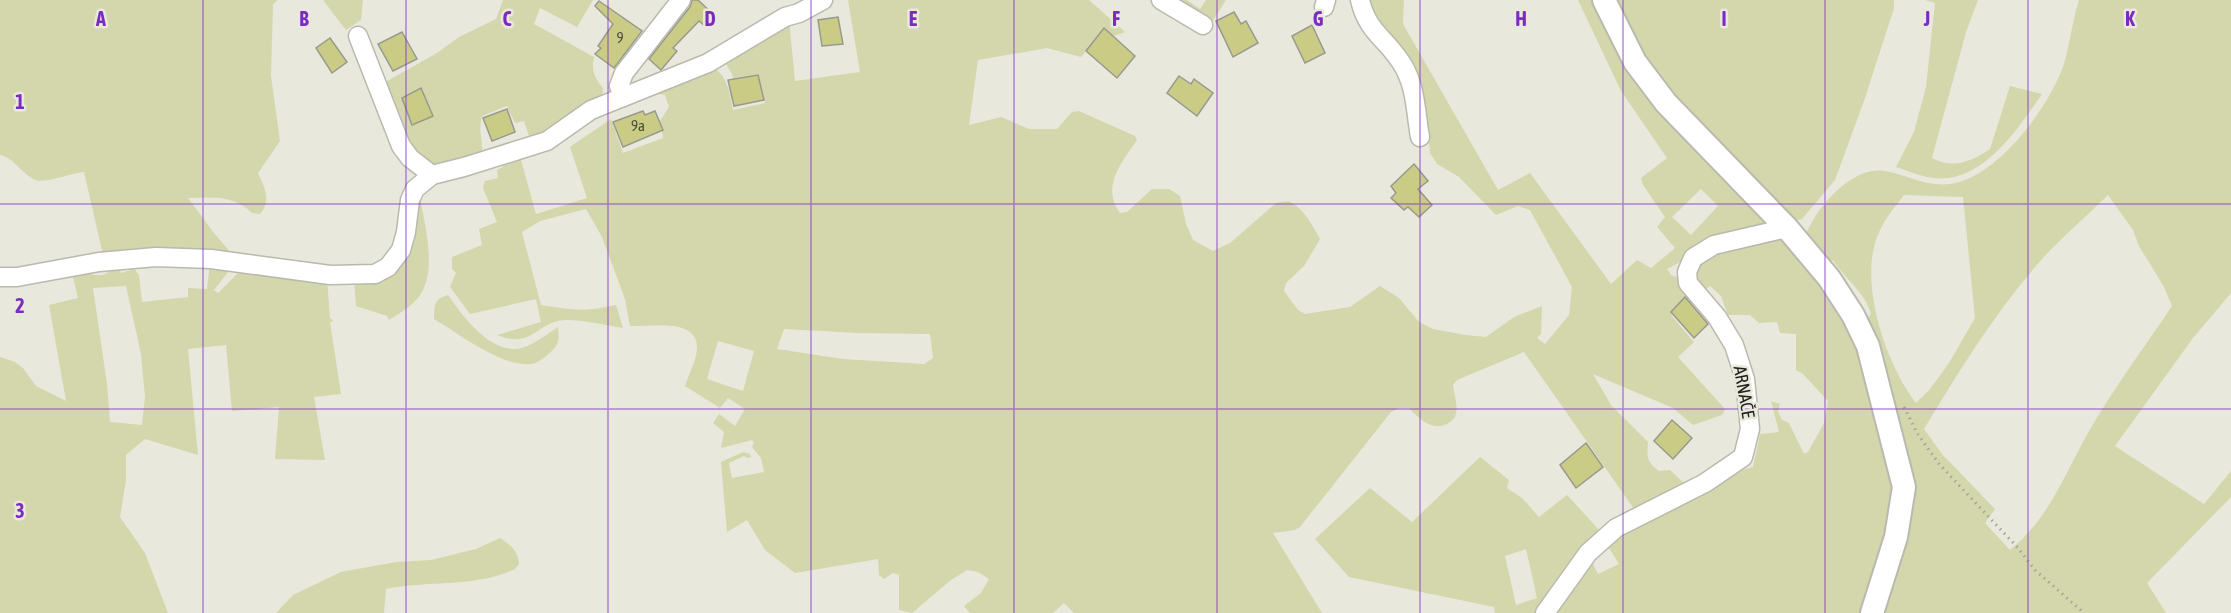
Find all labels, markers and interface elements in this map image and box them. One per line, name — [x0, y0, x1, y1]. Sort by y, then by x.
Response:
text: A — [95, 7, 106, 30]
text: B — [299, 7, 309, 30]
text: C — [503, 7, 512, 30]
text: D — [704, 7, 716, 30]
text: E — [909, 7, 918, 30]
text: F — [1112, 7, 1120, 30]
text: G — [1313, 7, 1324, 30]
text: H — [1515, 7, 1527, 30]
text: I — [1721, 7, 1727, 30]
text: J — [1923, 7, 1930, 30]
text: K — [2125, 7, 2135, 30]
house number: 9 — [616, 29, 624, 46]
text: 1 — [15, 90, 25, 113]
house number: 9a — [631, 117, 645, 134]
text: 2 — [15, 294, 25, 317]
street label: ARNAČE — [1730, 364, 1759, 420]
text: 3 — [15, 499, 25, 522]

